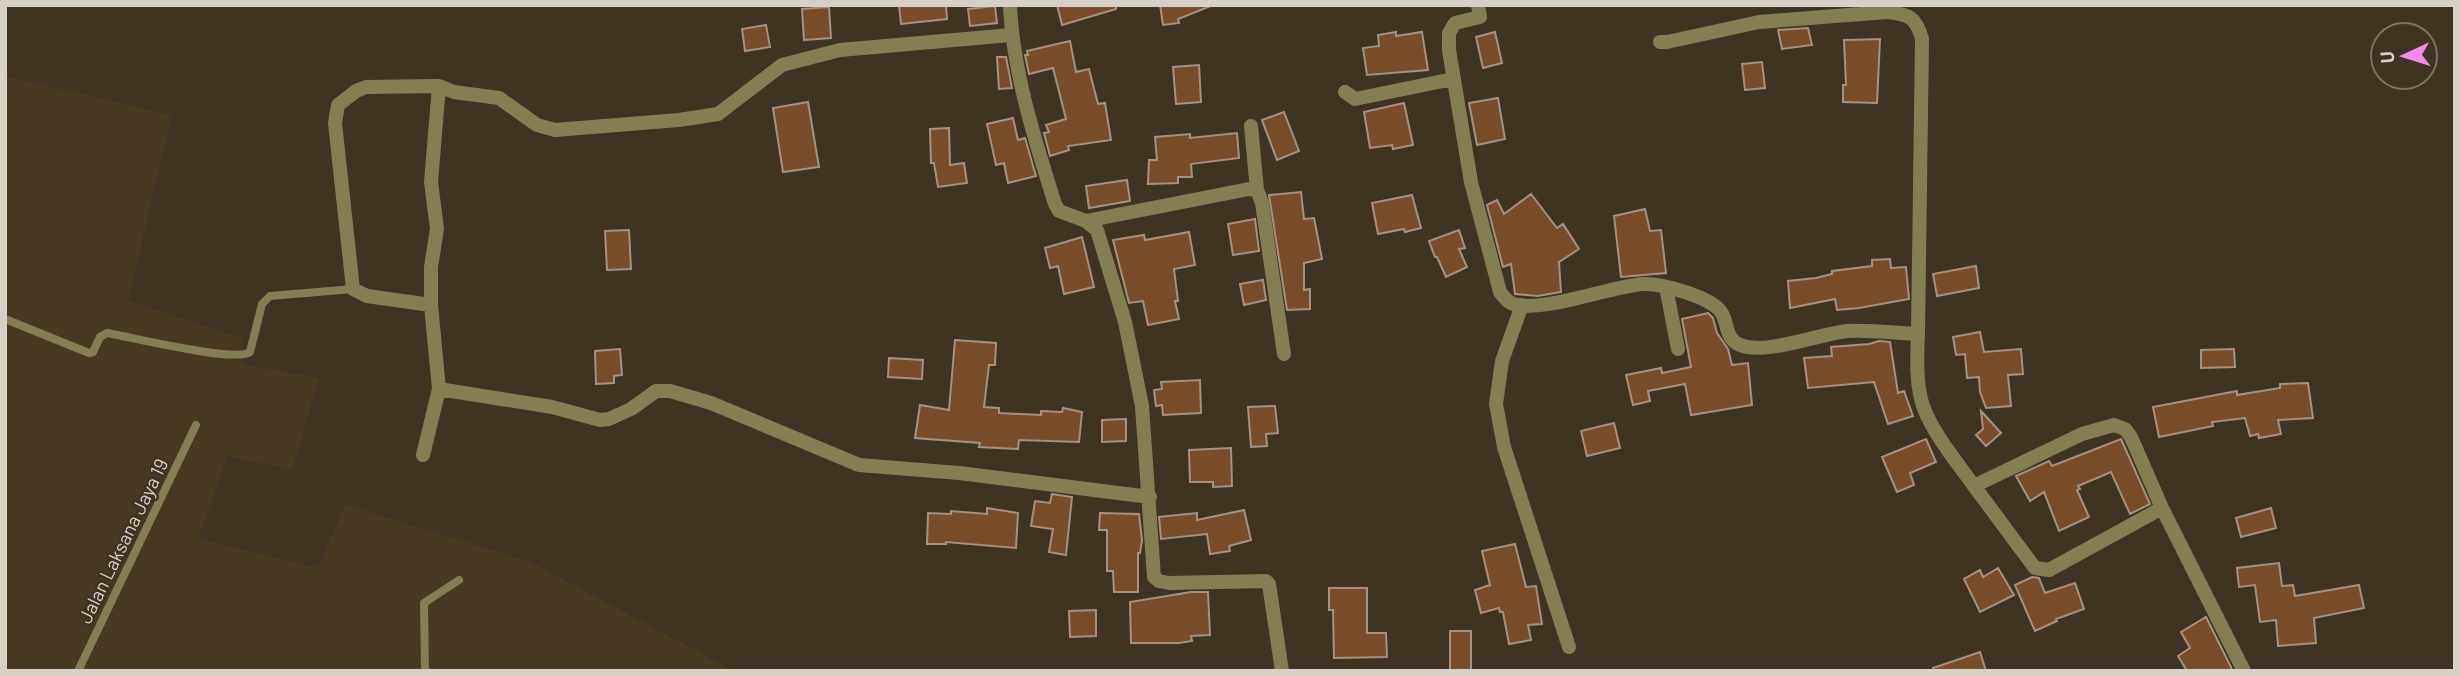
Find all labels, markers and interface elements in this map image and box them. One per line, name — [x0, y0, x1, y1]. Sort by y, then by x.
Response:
north arrow — [2369, 21, 2439, 91]
text: U — [2375, 50, 2398, 64]
street label: Jalan Laksana Jaya 19 — [73, 455, 172, 627]

